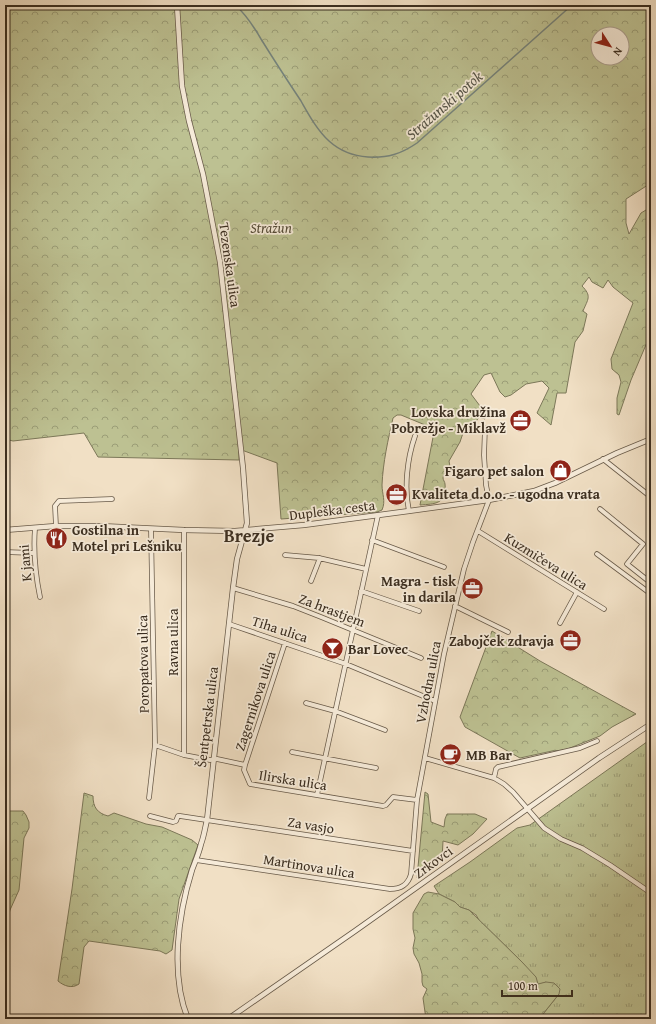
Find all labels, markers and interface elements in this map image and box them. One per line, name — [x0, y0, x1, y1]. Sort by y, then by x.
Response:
north arrow — [590, 26, 630, 66]
text: N — [609, 44, 627, 60]
water label: Stražunski potok — [401, 66, 487, 144]
park label: Stražun — [250, 218, 292, 238]
street label: Tezenska ulica — [214, 221, 246, 309]
place label: Lovska družina Pobrežje - Miklavž — [391, 402, 507, 438]
office icon: Lovska družina Pobrežje - Miklavž — [508, 407, 534, 433]
shop icon: Figaro pet salon — [547, 458, 573, 484]
place label: Figaro pet salon — [445, 461, 545, 481]
office icon: Kvaliteta d.o.o. - ugodna vrata — [384, 481, 410, 507]
place label: Kvaliteta d.o.o. - ugodna vrata — [412, 484, 601, 504]
street label: Dupleška cesta — [288, 495, 376, 525]
place label: Gostilna in Motel pri Lešniku — [72, 520, 182, 556]
district label: Brezje — [224, 522, 275, 549]
restaurant icon: Gostilna in Motel pri Lešniku — [43, 525, 69, 551]
street label: Kuzmičeva ulica — [501, 527, 592, 595]
street label: K jami — [13, 544, 37, 582]
place label: Magra - tisk in darila — [381, 571, 457, 607]
office icon: Magra - tisk in darila — [459, 576, 485, 602]
street label: Za hrastjem — [296, 588, 369, 632]
street label: Ravna ulica — [163, 608, 183, 676]
street label: Tiha ulica — [250, 611, 311, 648]
street label: Poropatova ulica — [132, 614, 154, 713]
office icon: Zabojček zdravja — [557, 628, 583, 654]
place label: Zabojček zdravja — [449, 631, 555, 651]
bar icon: Bar Lovec — [319, 636, 345, 662]
place label: Bar Lovec — [348, 639, 409, 659]
street label: Vzhodna ulica — [410, 639, 446, 725]
street label: Zagernikova ulica — [230, 648, 281, 753]
street label: Šentpetrska ulica — [191, 665, 223, 769]
cafe icon: MB Bar — [437, 742, 463, 768]
place label: MB Bar — [466, 745, 513, 765]
street label: Ilirska ulica — [258, 765, 329, 795]
street label: Za vasjo — [286, 811, 336, 839]
street label: Zrkovci — [409, 841, 457, 883]
street label: Martinova ulica — [262, 849, 356, 883]
scale bar — [502, 972, 572, 998]
text: 100 m — [508, 977, 538, 994]

